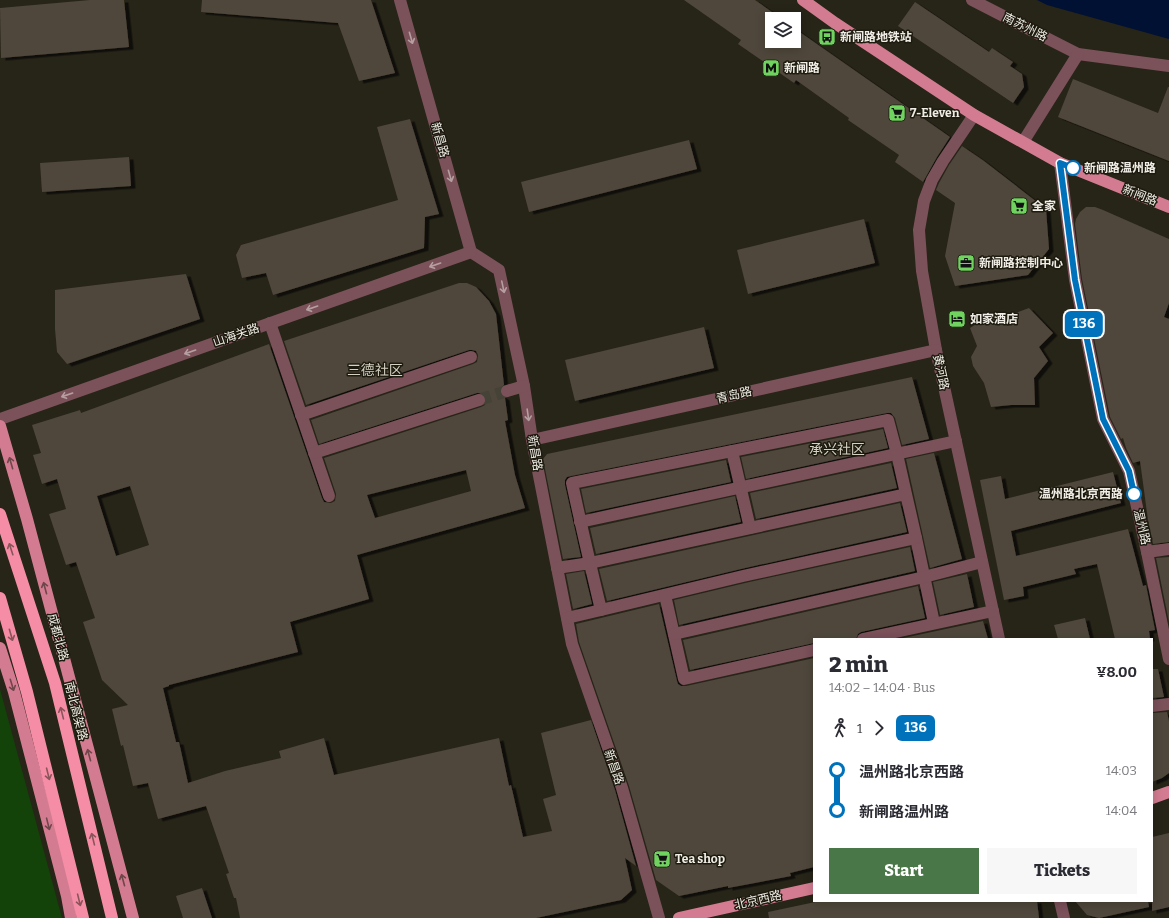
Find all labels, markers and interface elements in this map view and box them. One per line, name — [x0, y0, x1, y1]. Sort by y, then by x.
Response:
street label: 南苏州路 — [1000, 10, 1050, 44]
map controls — [765, 12, 801, 48]
button: layers — [765, 12, 801, 48]
bus stop icon: 新闸路地铁站 — [817, 27, 837, 47]
place label: 新闸路地铁站 — [840, 30, 912, 44]
one-way arrow — [408, 31, 415, 44]
metro station icon: 新闸路 — [761, 58, 781, 78]
place label: 新闸路 — [784, 61, 820, 75]
supermarket icon: 7-Eleven — [887, 103, 907, 123]
place label: 7-Eleven — [910, 106, 960, 120]
street label: 新昌路 — [428, 121, 452, 159]
marker: 新闸路温州路 — [1065, 160, 1081, 176]
place label: 新闸路温州路 — [1084, 161, 1156, 175]
one-way arrow — [447, 169, 454, 182]
street label: 新闸路 — [1121, 182, 1159, 208]
supermarket icon: 全家 — [1009, 196, 1029, 216]
place label: 全家 — [1032, 199, 1056, 213]
office icon: 新闸路控制中心 — [956, 253, 976, 273]
place label: 新闸路控制中心 — [979, 256, 1063, 270]
one-way arrow — [428, 262, 441, 269]
one-way arrow — [500, 281, 508, 294]
one-way arrow — [306, 305, 318, 313]
hotel icon: 如家酒店 — [947, 309, 967, 329]
line badge: 136 — [1061, 311, 1107, 337]
place label: 如家酒店 — [970, 312, 1018, 326]
text: 136 — [1073, 315, 1095, 332]
street label: 山海关路 — [211, 321, 261, 349]
one-way arrow — [184, 348, 196, 356]
street label: 黄河路 — [930, 353, 952, 391]
district label: 三德社区 — [347, 362, 403, 379]
street label: 青岛路 — [715, 384, 753, 406]
one-way arrow — [61, 392, 74, 399]
one-way arrow — [524, 408, 532, 421]
street label: 新昌路 — [525, 434, 545, 472]
district label: 承兴社区 — [809, 441, 865, 458]
one-way arrow — [7, 457, 14, 470]
marker: 温州路北京西路 — [1126, 486, 1142, 502]
place label: 温州路北京西路 — [1039, 487, 1123, 501]
street label: 温州路 — [1131, 508, 1153, 546]
one-way arrow — [7, 543, 15, 555]
one-way arrow — [41, 582, 48, 595]
street label: 成都北路 — [45, 612, 71, 662]
one-way arrow — [8, 628, 15, 641]
text: 2 min — [829, 651, 888, 678]
text: ¥8.00 — [1096, 663, 1137, 681]
one-way arrow — [8, 679, 16, 691]
street label: 南北高架路 — [62, 680, 90, 742]
text: 14:02 – 14:04 · Bus — [829, 680, 935, 695]
one-way arrow — [58, 707, 66, 720]
icon: walk — [829, 717, 851, 739]
icon: forward — [868, 717, 890, 739]
text: 136 — [904, 719, 927, 736]
text: 1 — [857, 721, 862, 736]
one-way arrow — [85, 748, 93, 761]
street label: 新昌路 — [602, 748, 626, 786]
text: 温州路北京西路 — [859, 763, 964, 781]
text: 14:03 — [1106, 763, 1137, 778]
one-way arrow — [45, 767, 52, 780]
text: 新闸路温州路 — [859, 803, 949, 821]
text: 14:04 — [1105, 803, 1137, 818]
one-way arrow — [45, 818, 52, 831]
one-way arrow — [88, 833, 96, 846]
button: Start — [829, 848, 979, 894]
button: Tickets — [987, 848, 1137, 894]
supermarket icon: Tea shop — [652, 849, 672, 869]
place label: Tea shop — [675, 852, 725, 866]
one-way arrow — [119, 874, 126, 887]
street label: 北京西路 — [733, 888, 783, 912]
one-way arrow — [76, 894, 83, 907]

